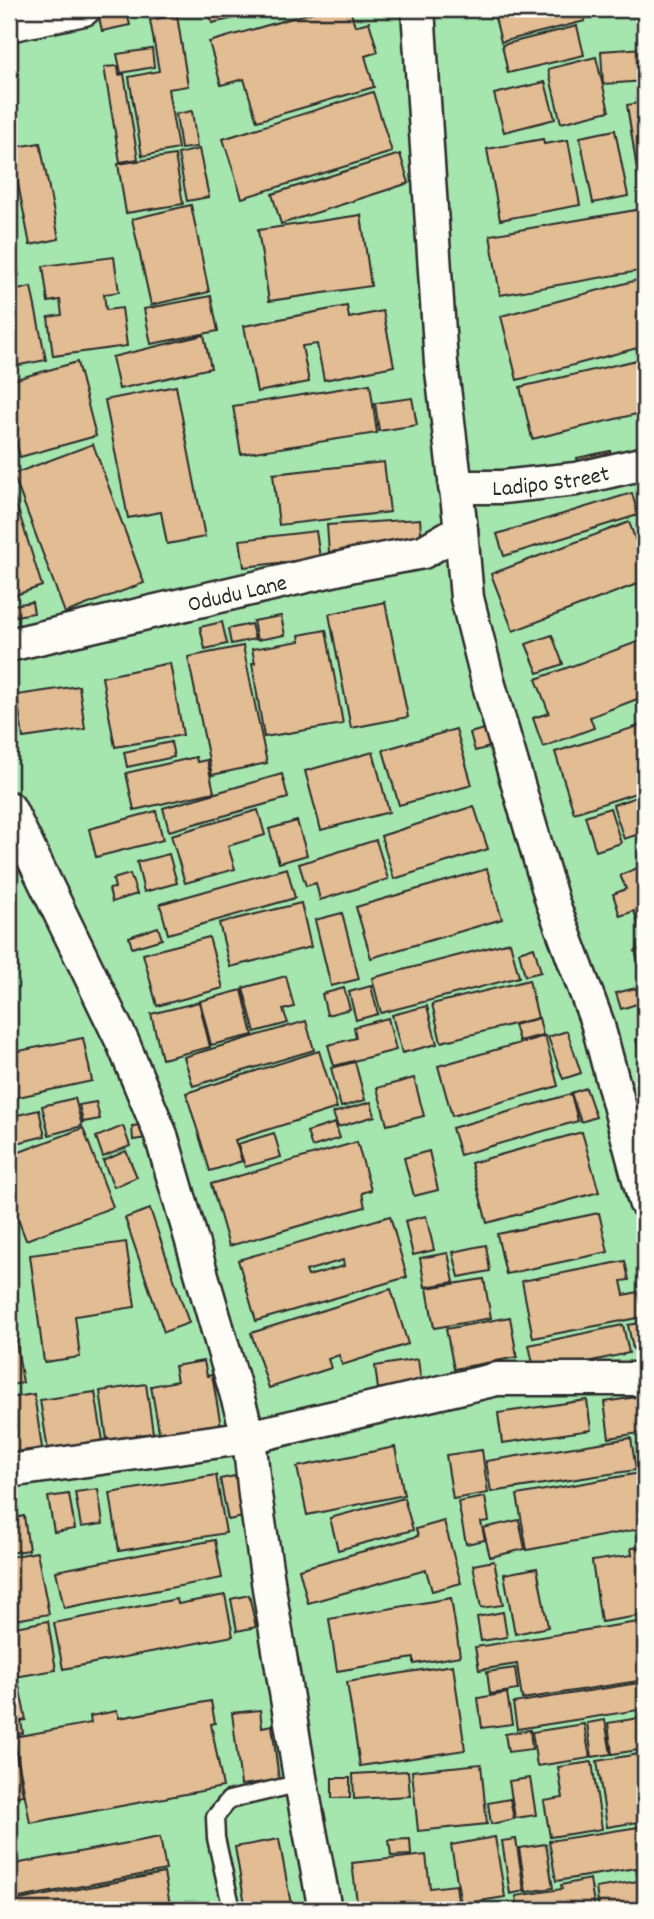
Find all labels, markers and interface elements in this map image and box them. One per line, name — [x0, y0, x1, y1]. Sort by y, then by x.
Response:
street label: Ladipo Street — [492, 459, 613, 507]
street label: Odudu Lane — [185, 568, 291, 623]

